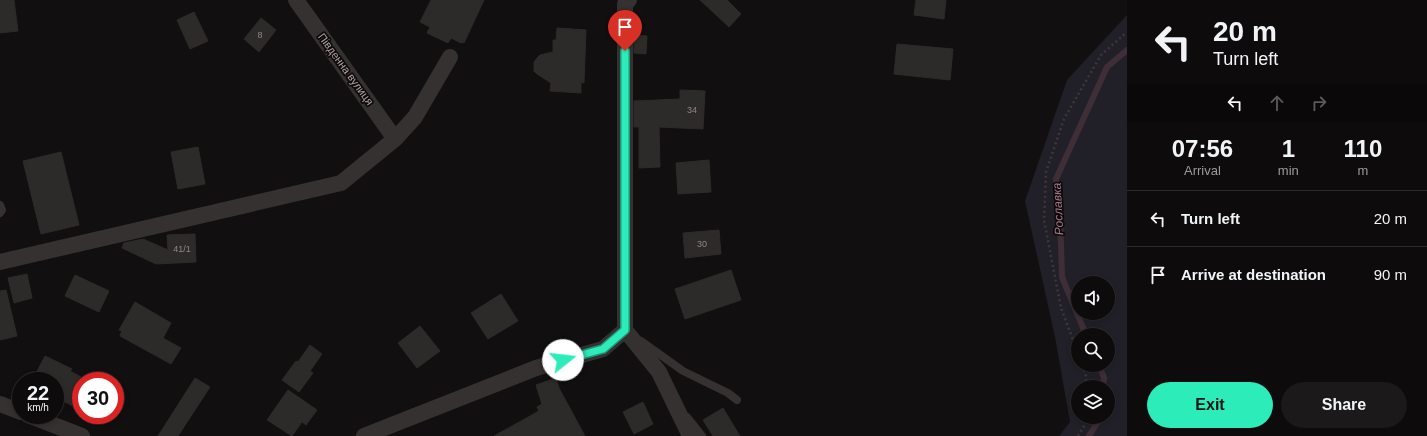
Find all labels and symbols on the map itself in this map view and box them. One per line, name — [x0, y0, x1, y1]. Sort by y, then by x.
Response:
pin — [608, 10, 642, 51]
house number: 8 — [257, 30, 263, 40]
street label: Південна вулиця — [316, 31, 376, 107]
house number: 34 — [687, 105, 697, 115]
water label: Рославка — [1050, 182, 1066, 236]
house number: 30 — [697, 239, 707, 249]
house number: 41/1 — [173, 244, 191, 254]
position arrow — [542, 339, 584, 381]
speed limit sign: 30 — [72, 372, 124, 424]

